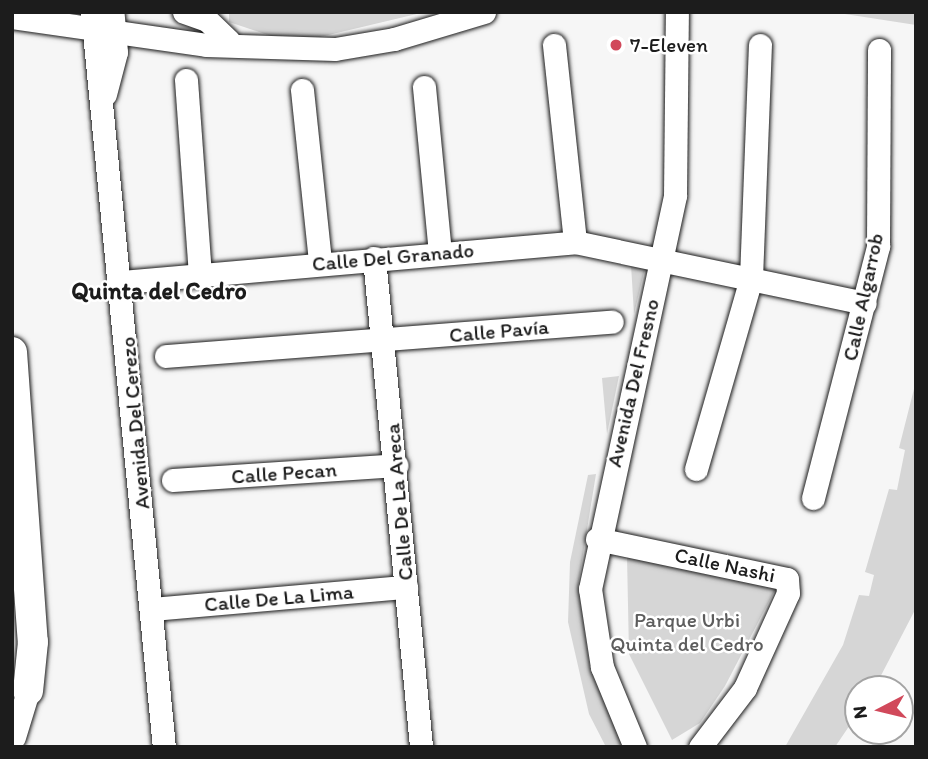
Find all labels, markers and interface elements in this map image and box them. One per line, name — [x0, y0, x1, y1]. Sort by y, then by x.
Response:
place label: 7-Eleven — [630, 32, 708, 58]
marker: 7-Eleven — [608, 37, 624, 53]
street label: Calle Algarrob — [837, 231, 889, 363]
street label: Calle Del Granado — [311, 237, 475, 277]
district label: Quinta del Cedro — [71, 277, 247, 305]
street label: Avenida Del Fresno — [601, 296, 665, 470]
street label: Calle Pavía — [449, 314, 549, 348]
street label: Avenida Del Cerezo — [115, 336, 155, 510]
street label: Calle De La Areca — [380, 422, 418, 582]
street label: Calle Pecan — [231, 457, 337, 489]
street label: Calle Nashi — [673, 542, 777, 588]
street label: Calle De La Lima — [203, 579, 355, 617]
park label: Parque Urbi Quinta del Cedro — [610, 607, 764, 657]
north arrow — [844, 675, 914, 745]
text: N — [847, 705, 872, 720]

